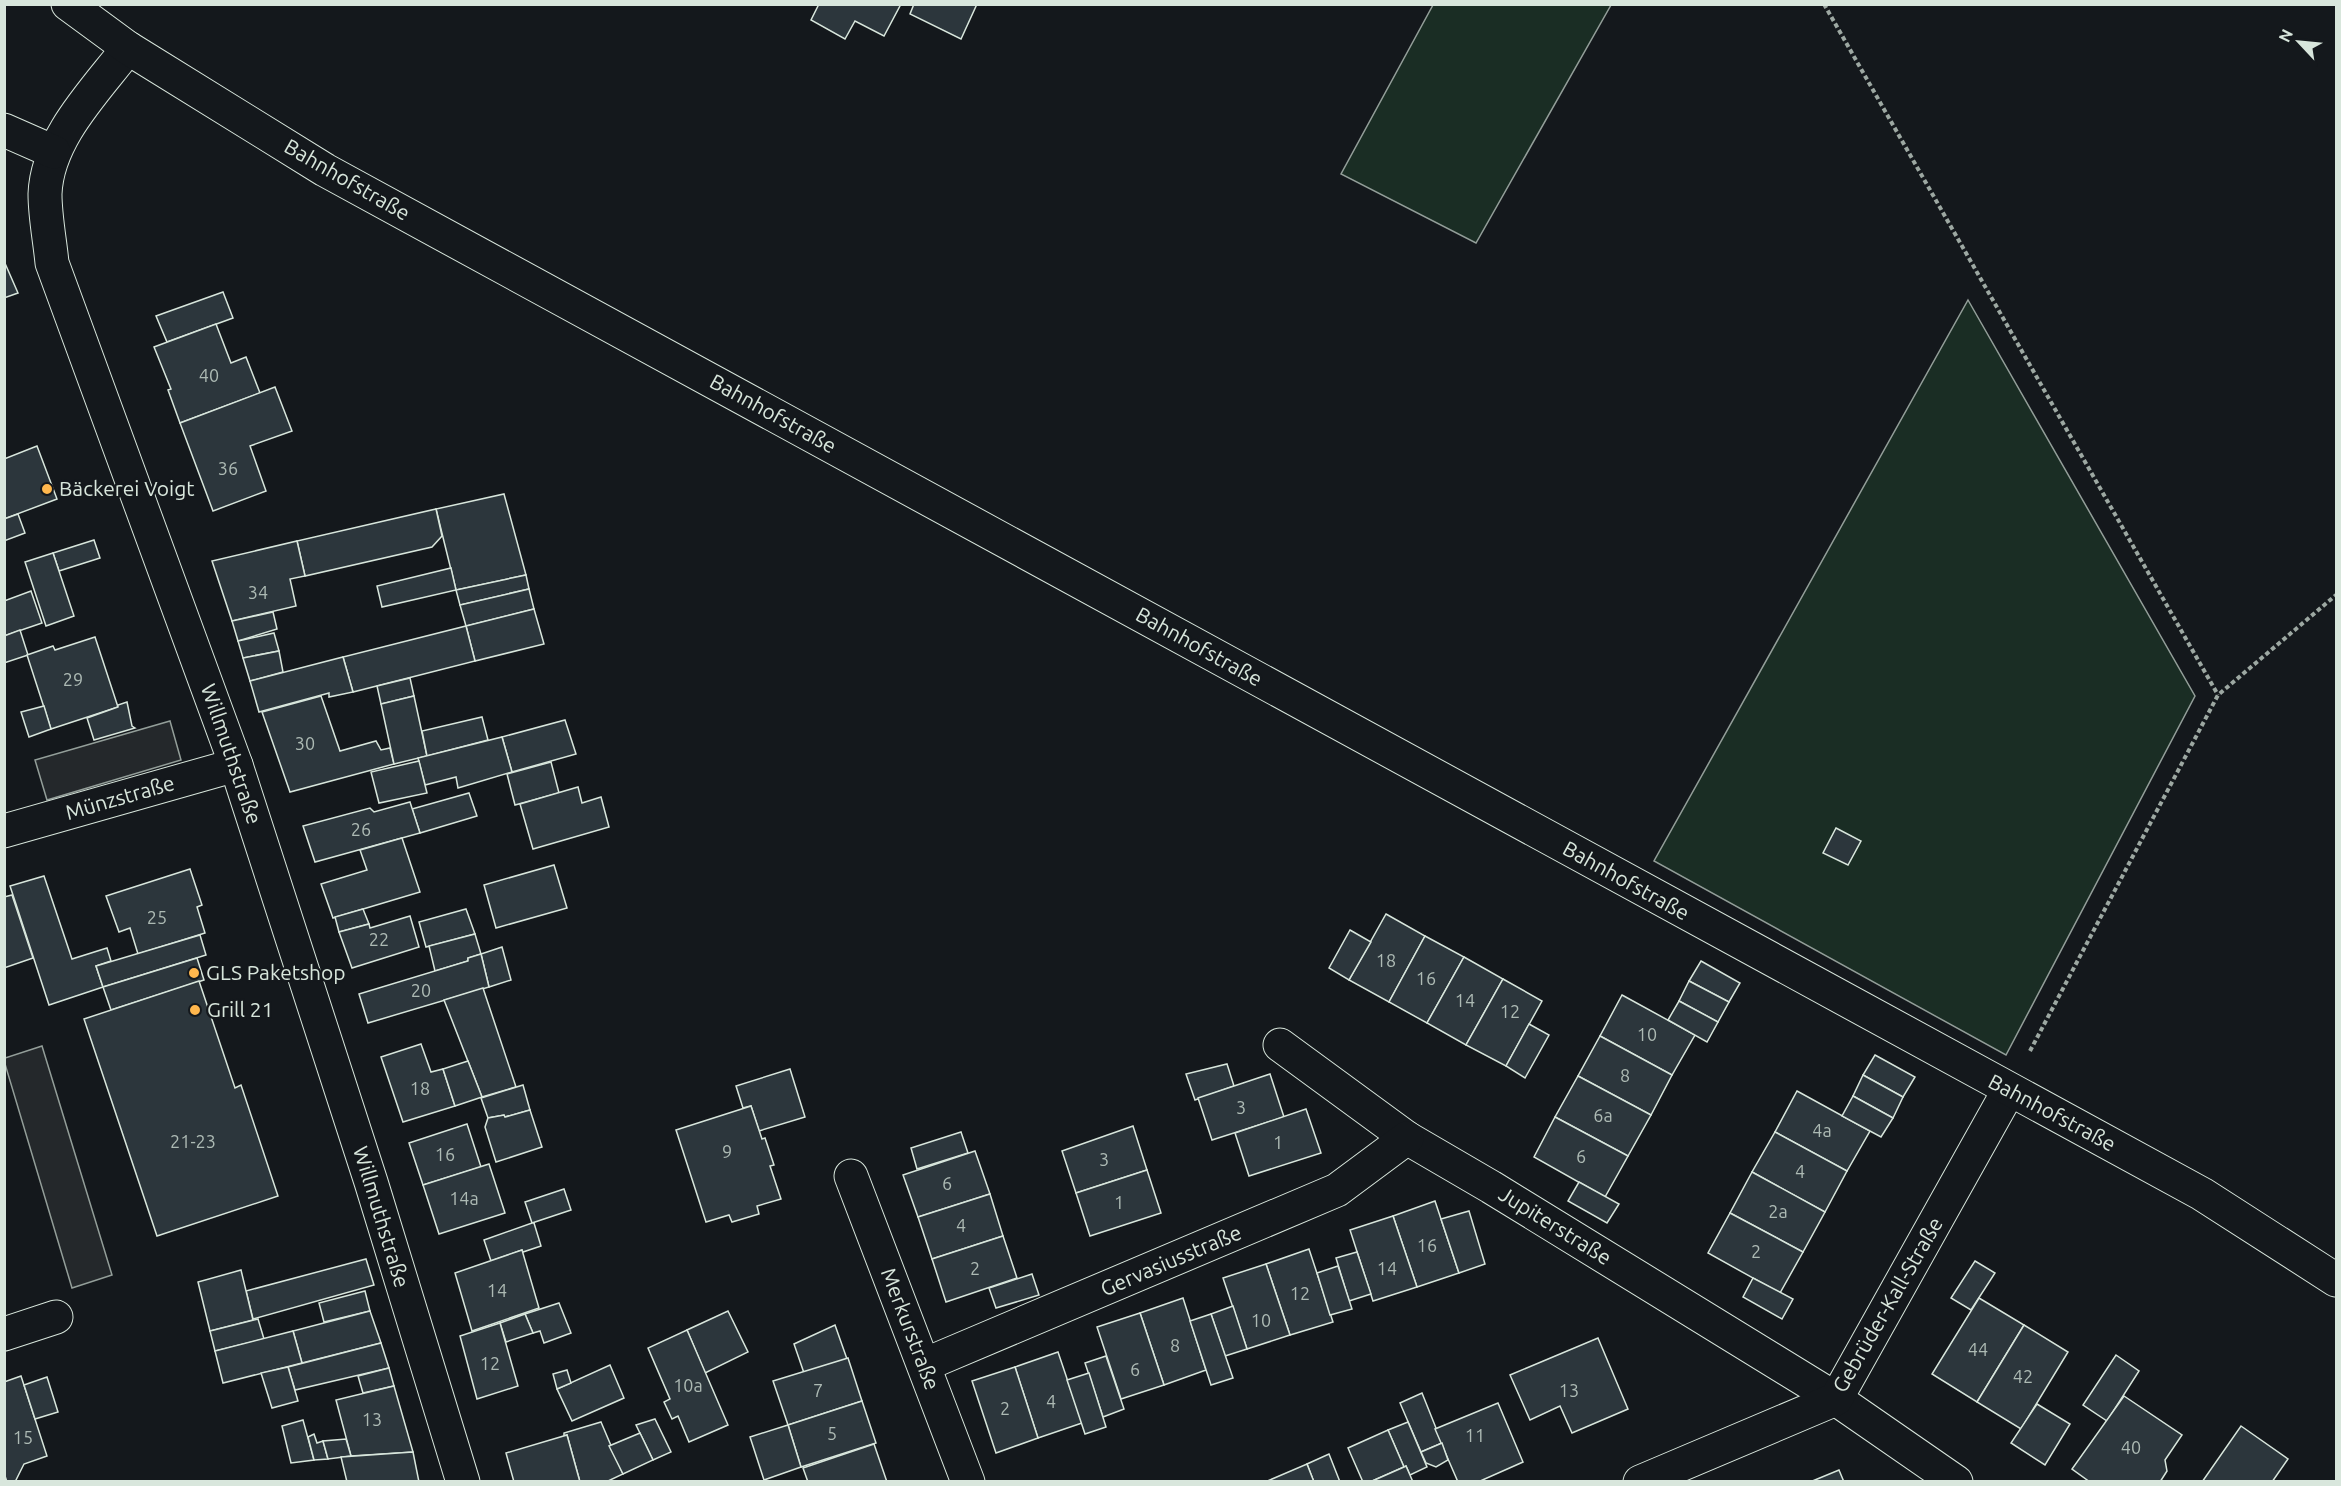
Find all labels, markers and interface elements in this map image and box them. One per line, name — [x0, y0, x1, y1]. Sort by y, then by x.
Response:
north arrow — [2269, 12, 2329, 72]
text: N — [2275, 26, 2296, 45]
street label: Bahnhofstraße — [281, 134, 414, 225]
house number: 40 — [199, 365, 219, 385]
street label: Bahnhofstraße — [706, 369, 841, 458]
house number: 36 — [218, 458, 238, 478]
place label: Bäckerei Voigt — [59, 476, 194, 500]
marker: Bäckerei Voigt — [40, 482, 54, 496]
house number: 34 — [248, 582, 268, 602]
street label: Bahnhofstraße — [1132, 602, 1267, 691]
house number: 29 — [63, 669, 83, 689]
street label: Willmuthstraße — [197, 680, 267, 827]
house number: 30 — [295, 733, 315, 753]
street label: Münzstraße — [62, 770, 177, 824]
house number: 26 — [351, 819, 371, 839]
street label: Bahnhofstraße — [1559, 836, 1694, 925]
house number: 25 — [147, 907, 167, 927]
house number: 22 — [369, 929, 389, 949]
house number: 18 — [1376, 950, 1396, 970]
place label: GLS Paketshop — [206, 960, 346, 984]
marker: GLS Paketshop — [187, 966, 201, 980]
house number: 16 — [1416, 968, 1436, 988]
house number: 20 — [411, 980, 431, 1000]
house number: 14 — [1455, 990, 1475, 1010]
place label: Grill 21 — [207, 997, 274, 1021]
house number: 12 — [1500, 1001, 1520, 1021]
marker: Grill 21 — [188, 1003, 202, 1017]
house number: 10 — [1637, 1024, 1657, 1044]
house number: 8 — [1620, 1065, 1630, 1085]
street label: Bahnhofstraße — [1985, 1068, 2120, 1156]
house number: 18 — [410, 1078, 430, 1098]
house number: 3 — [1236, 1097, 1246, 1117]
house number: 6a — [1593, 1105, 1613, 1125]
house number: 4a — [1812, 1120, 1832, 1140]
house number: 21-23 — [170, 1131, 216, 1151]
house number: 1 — [1273, 1132, 1283, 1152]
house number: 9 — [722, 1141, 732, 1161]
street label: Willmuthstraße — [349, 1143, 415, 1290]
house number: 16 — [435, 1144, 455, 1164]
house number: 6 — [1576, 1146, 1586, 1166]
house number: 3 — [1099, 1149, 1109, 1169]
house number: 4 — [1795, 1161, 1805, 1181]
house number: 6 — [942, 1173, 952, 1193]
street label: Jupiterstraße — [1495, 1181, 1616, 1269]
house number: 14a — [449, 1188, 479, 1208]
house number: 1 — [1114, 1192, 1124, 1212]
house number: 2a — [1768, 1201, 1788, 1221]
street label: Gebrüder-Kall-Straße — [1827, 1213, 1947, 1396]
house number: 4 — [956, 1215, 966, 1235]
street label: Gervasiusstraße — [1097, 1220, 1245, 1301]
house number: 16 — [1417, 1235, 1437, 1255]
house number: 2 — [1751, 1241, 1761, 1261]
house number: 2 — [970, 1258, 980, 1278]
house number: 14 — [1377, 1258, 1397, 1278]
street label: Merkurstraße — [877, 1264, 945, 1393]
house number: 14 — [487, 1280, 507, 1300]
house number: 12 — [1290, 1283, 1310, 1303]
house number: 10 — [1251, 1310, 1271, 1330]
house number: 8 — [1170, 1335, 1180, 1355]
house number: 44 — [1968, 1339, 1988, 1359]
house number: 12 — [480, 1353, 500, 1373]
house number: 6 — [1130, 1359, 1140, 1379]
house number: 42 — [2013, 1366, 2033, 1386]
house number: 10a — [673, 1375, 703, 1395]
house number: 7 — [813, 1380, 823, 1400]
house number: 13 — [1559, 1380, 1579, 1400]
house number: 4 — [1046, 1391, 1056, 1411]
house number: 2 — [1000, 1398, 1010, 1418]
house number: 13 — [362, 1409, 382, 1429]
house number: 5 — [827, 1423, 837, 1443]
house number: 11 — [1465, 1425, 1485, 1445]
house number: 15 — [13, 1427, 33, 1447]
house number: 40 — [2121, 1437, 2141, 1457]

